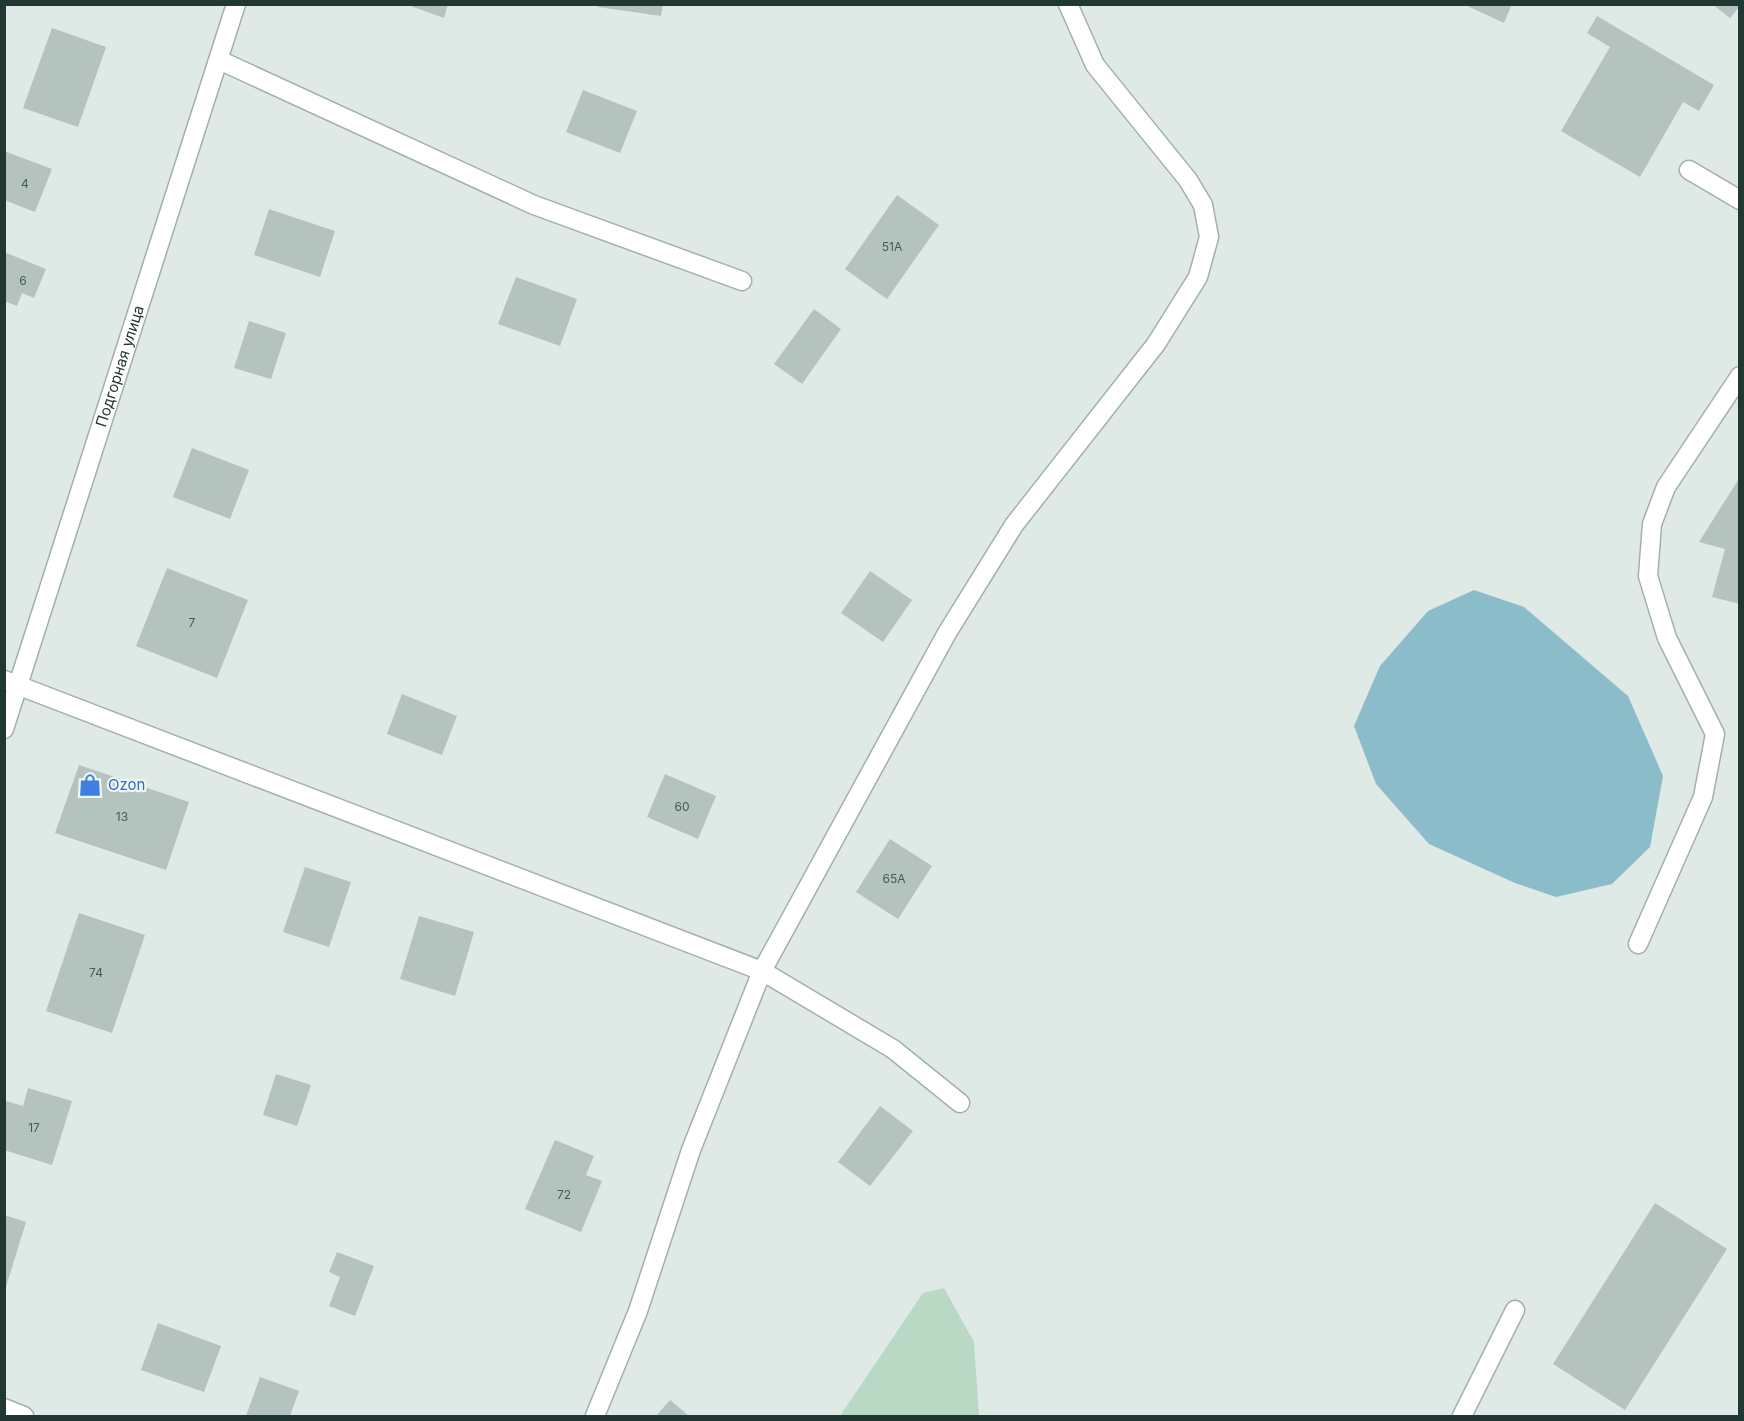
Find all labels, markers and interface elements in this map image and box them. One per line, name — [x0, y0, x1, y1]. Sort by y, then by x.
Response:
house number: 4 — [21, 176, 29, 191]
house number: 51А — [882, 239, 902, 254]
house number: 6 — [19, 273, 27, 288]
street label: Подгорная улица — [91, 303, 148, 429]
house number: 7 — [189, 615, 196, 630]
shop icon: Ozon — [77, 772, 103, 798]
place label: Ozon — [108, 775, 145, 794]
house number: 60 — [674, 799, 690, 814]
house number: 13 — [116, 809, 128, 824]
house number: 65А — [882, 871, 906, 886]
house number: 74 — [89, 965, 103, 980]
house number: 17 — [28, 1120, 40, 1135]
house number: 72 — [557, 1187, 571, 1202]

